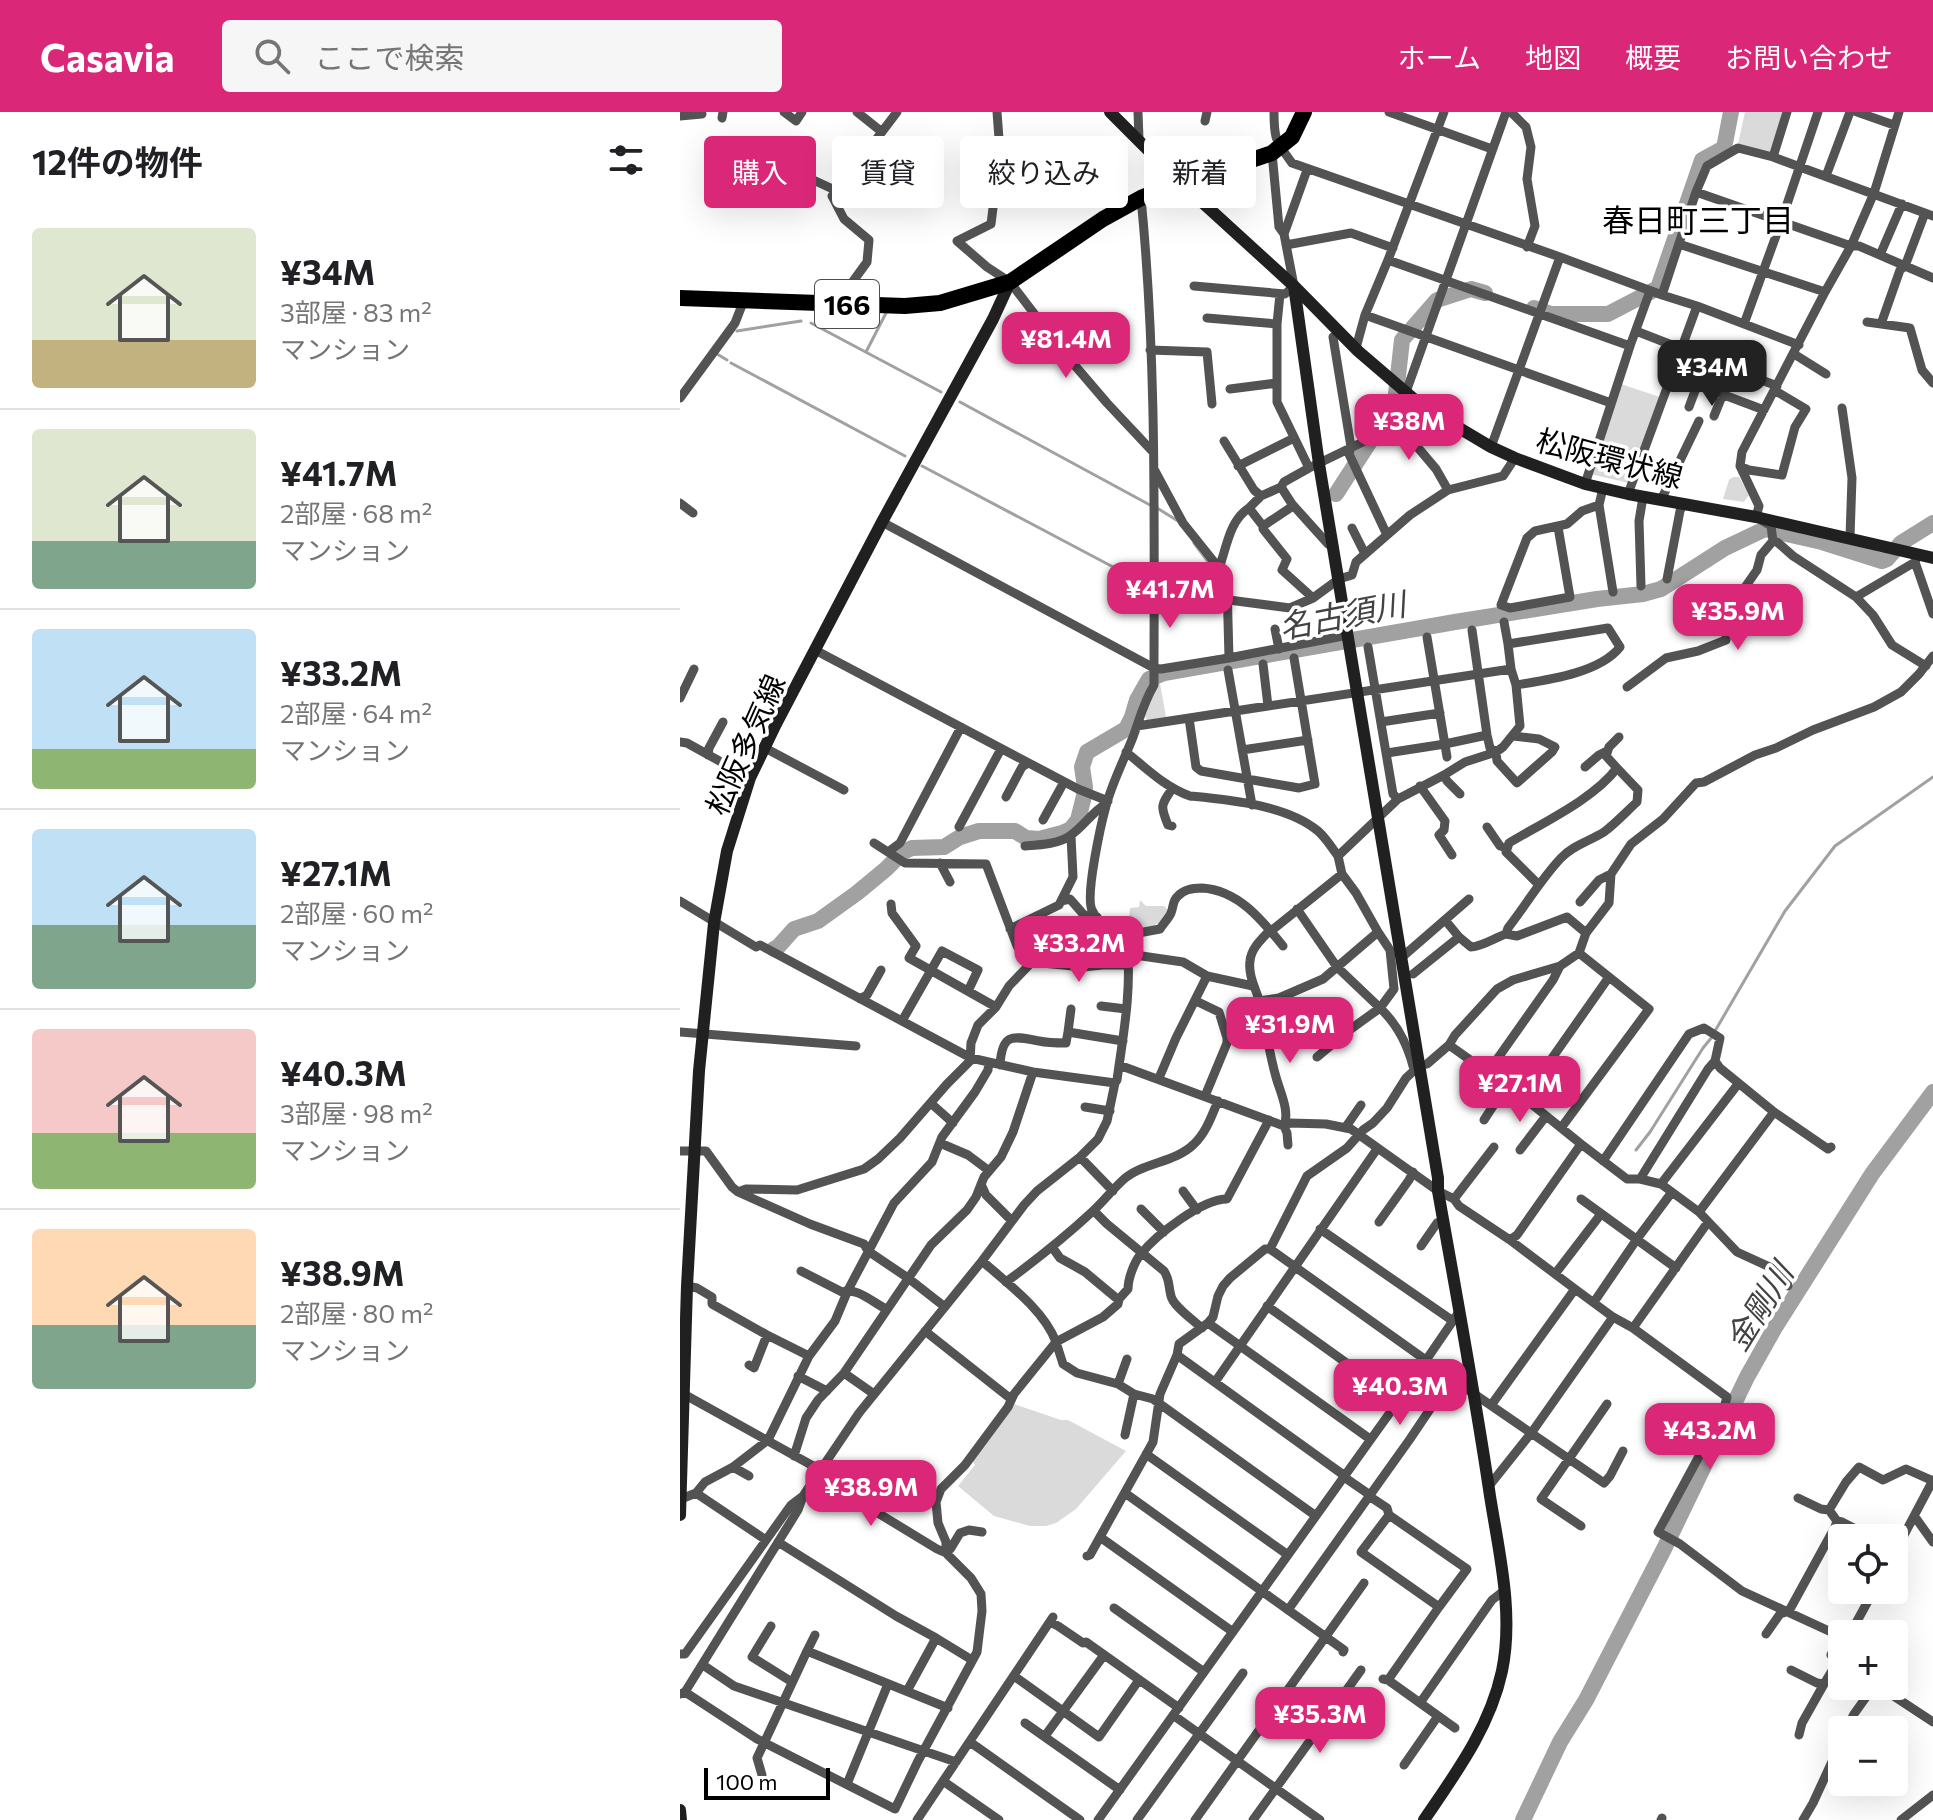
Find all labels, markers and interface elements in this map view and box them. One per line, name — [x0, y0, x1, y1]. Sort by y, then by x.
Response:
search box — [222, 20, 782, 92]
text: Casavia — [40, 33, 174, 80]
icon: search — [250, 34, 294, 78]
text: ここで検索 — [314, 38, 464, 75]
text: ホーム — [1398, 40, 1481, 74]
text: 地図 — [1525, 40, 1581, 74]
text: 概要 — [1625, 40, 1681, 74]
text: お問い合わせ — [1725, 40, 1893, 74]
chip: 購入 — [704, 136, 816, 208]
chip: 賃貸 — [832, 136, 944, 208]
chip: 絞り込み — [960, 136, 1128, 208]
chip: 新着 — [1144, 136, 1256, 208]
icon: filters — [604, 138, 648, 182]
text: 12件の物件 — [32, 140, 203, 182]
district label: 春日町三丁目 — [1602, 199, 1794, 239]
text: ¥34M — [280, 250, 375, 292]
icon: home — [96, 260, 192, 356]
road number: 166 — [815, 280, 879, 328]
text: 3部屋 · 83 m² — [280, 296, 432, 327]
pin: ¥81.4M — [1001, 312, 1131, 380]
text: ¥81.4M — [1020, 322, 1112, 353]
text: マンション — [280, 333, 410, 364]
pin: ¥34M — [1665, 340, 1759, 408]
text: ¥34M — [1676, 350, 1748, 381]
pin: ¥38M — [1362, 394, 1456, 462]
text: ¥38M — [1372, 404, 1446, 435]
street label: 松阪環状線 — [1533, 420, 1687, 494]
text: ¥41.7M — [280, 451, 397, 493]
icon: home — [96, 461, 192, 557]
text: 2部屋 · 68 m² — [280, 497, 432, 528]
text: マンション — [280, 534, 410, 565]
pin: ¥41.7M — [1105, 562, 1235, 630]
text: ¥41.7M — [1125, 572, 1215, 603]
water label: 名古須川 — [1275, 582, 1412, 646]
pin: ¥35.9M — [1673, 584, 1803, 652]
text: ¥35.9M — [1691, 594, 1785, 625]
text: ¥33.2M — [280, 651, 402, 693]
icon: home — [96, 661, 192, 757]
street label: 松阪多気線 — [697, 668, 791, 820]
text: 2部屋 · 64 m² — [280, 697, 432, 728]
text: マンション — [280, 734, 410, 765]
text: ¥27.1M — [280, 851, 392, 893]
icon: home — [96, 861, 192, 957]
text: 2部屋 · 60 m² — [280, 897, 433, 928]
pin: ¥33.2M — [1014, 916, 1144, 984]
text: ¥33.2M — [1032, 926, 1126, 957]
text: マンション — [280, 934, 410, 965]
pin: ¥31.9M — [1225, 997, 1355, 1065]
text: ¥31.9M — [1244, 1007, 1336, 1038]
text: ¥40.3M — [280, 1051, 407, 1093]
pin: ¥27.1M — [1455, 1056, 1585, 1124]
icon: home — [96, 1061, 192, 1157]
text: ¥27.1M — [1477, 1066, 1563, 1097]
text: 3部屋 · 98 m² — [280, 1097, 433, 1128]
text: マンション — [280, 1134, 410, 1165]
text: ¥38.9M — [280, 1251, 405, 1293]
water label: 金剛川 — [1716, 1252, 1802, 1357]
icon: home — [96, 1261, 192, 1357]
text: 2部屋 · 80 m² — [280, 1297, 433, 1328]
text: マンション — [280, 1334, 410, 1365]
pin: ¥40.3M — [1335, 1359, 1465, 1427]
text: ¥40.3M — [1352, 1369, 1448, 1400]
pin: ¥43.2M — [1645, 1403, 1775, 1471]
text: ¥43.2M — [1663, 1413, 1757, 1444]
pin: ¥38.9M — [806, 1460, 936, 1528]
text: ¥38.9M — [823, 1470, 919, 1501]
map controls — [1828, 1524, 1908, 1796]
button: locate — [1828, 1524, 1908, 1604]
button: + — [1828, 1620, 1908, 1700]
pin: ¥35.3M — [1255, 1687, 1385, 1755]
text: ¥35.3M — [1273, 1697, 1367, 1728]
button: − — [1828, 1716, 1908, 1796]
scale bar — [704, 1764, 830, 1800]
text: 100 m — [716, 1768, 778, 1795]

